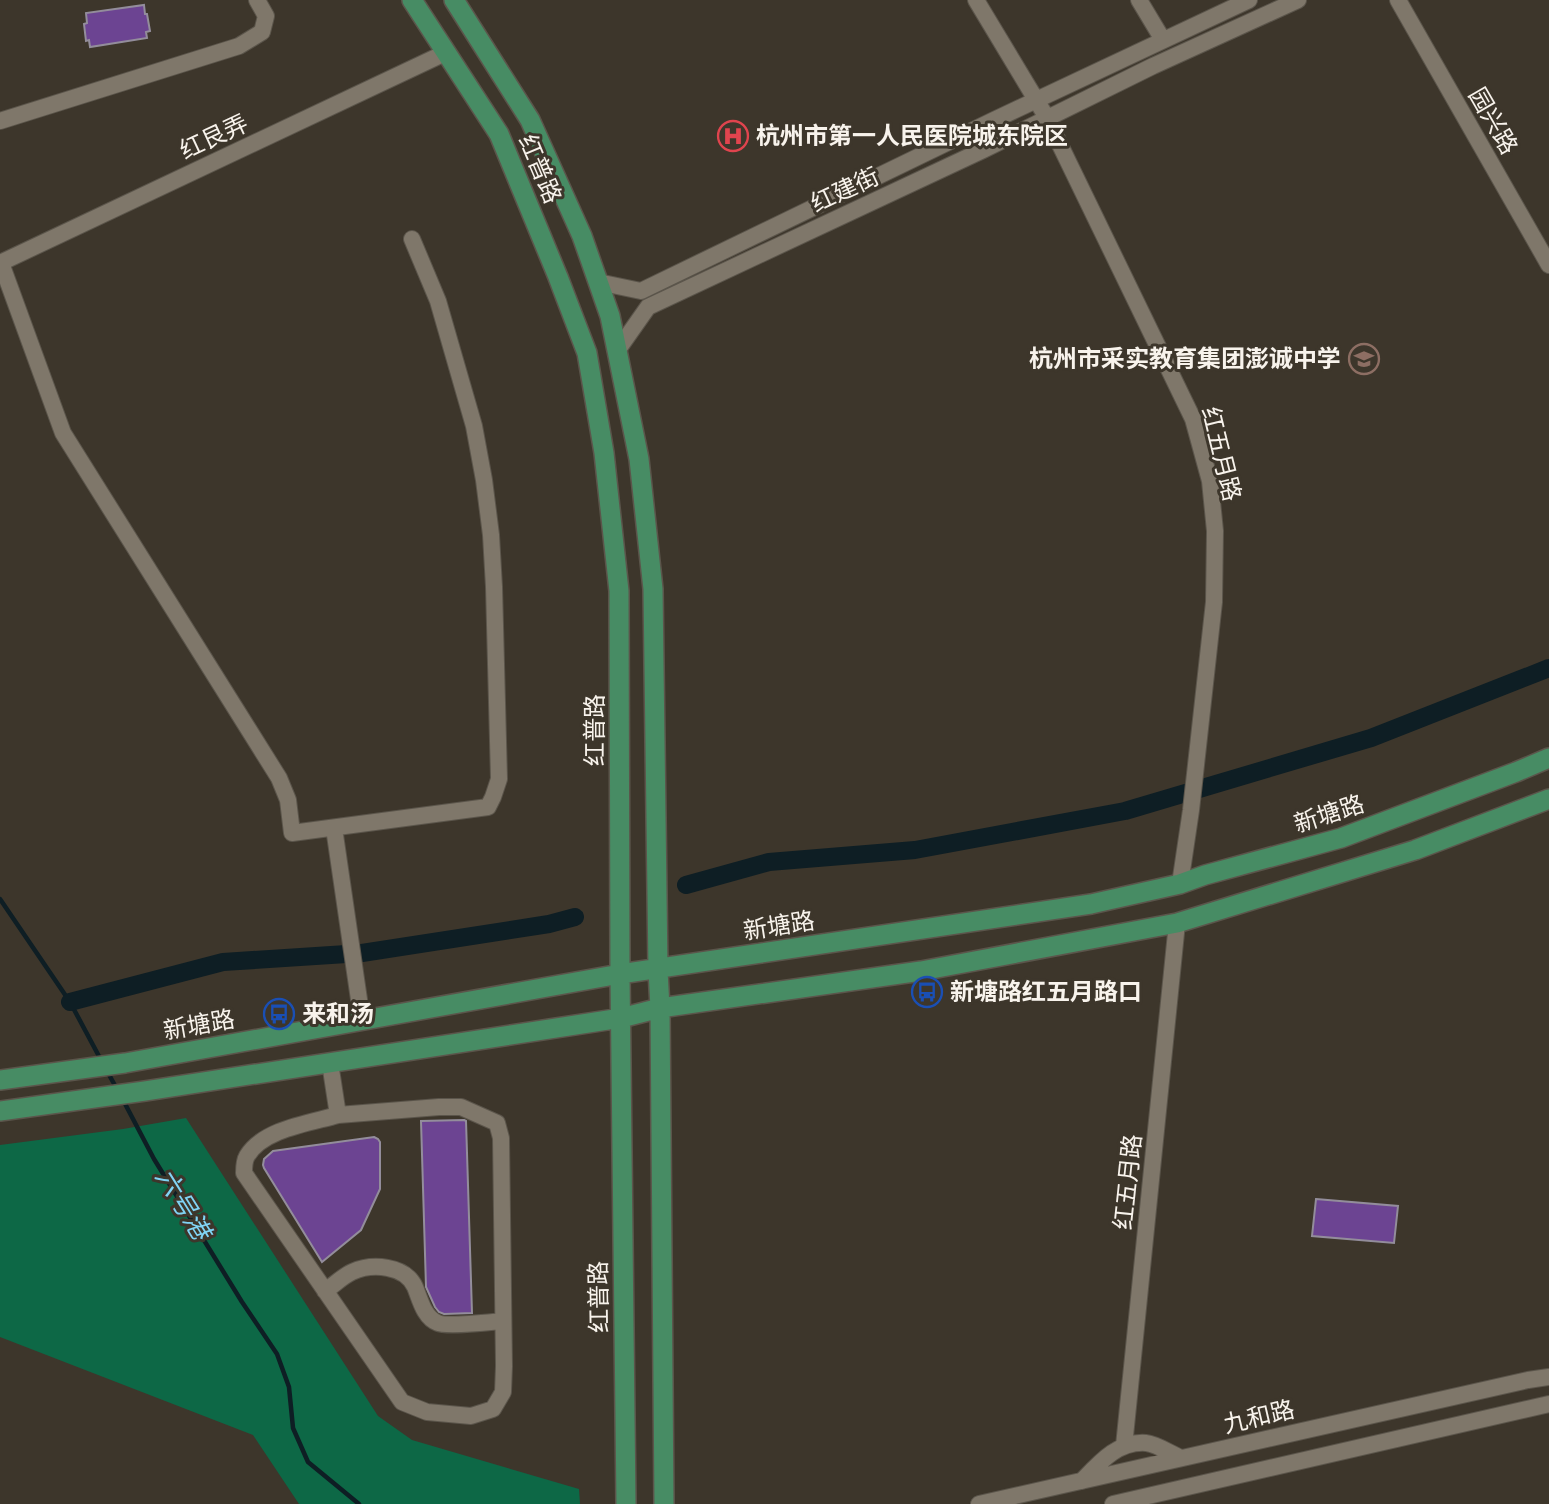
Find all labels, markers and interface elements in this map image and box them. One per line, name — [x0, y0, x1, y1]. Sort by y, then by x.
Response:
street label: 园兴路 — [1460, 80, 1527, 161]
street label: 红艮弄 — [173, 105, 254, 168]
place label: 杭州市第一人民医院城东院区 — [756, 117, 1068, 153]
hospital icon: 杭州市第一人民医院城东院区 — [716, 119, 750, 153]
street label: 红普路 — [510, 128, 572, 209]
street label: 红建街 — [804, 158, 885, 221]
place label: 杭州市采实教育集团澎诚中学 — [1029, 340, 1341, 376]
school or university icon: 杭州市采实教育集团澎诚中学 — [1347, 342, 1381, 376]
street label: 红五月路 — [1193, 403, 1251, 505]
street label: 红普路 — [576, 694, 612, 766]
street label: 新塘路 — [1289, 785, 1368, 841]
street label: 新塘路 — [740, 902, 817, 948]
place label: 新塘路红五月路口 — [950, 973, 1142, 1009]
bus stop icon: 新塘路红五月路口 — [910, 975, 944, 1009]
place label: 来和汤 — [302, 995, 374, 1031]
bus stop icon: 来和汤 — [262, 997, 296, 1031]
street label: 新塘路 — [160, 1000, 237, 1048]
street label: 红五月路 — [1104, 1132, 1150, 1232]
water label: 六号港 — [146, 1160, 223, 1251]
street label: 红普路 — [579, 1261, 617, 1333]
street label: 九和路 — [1220, 1390, 1298, 1442]

